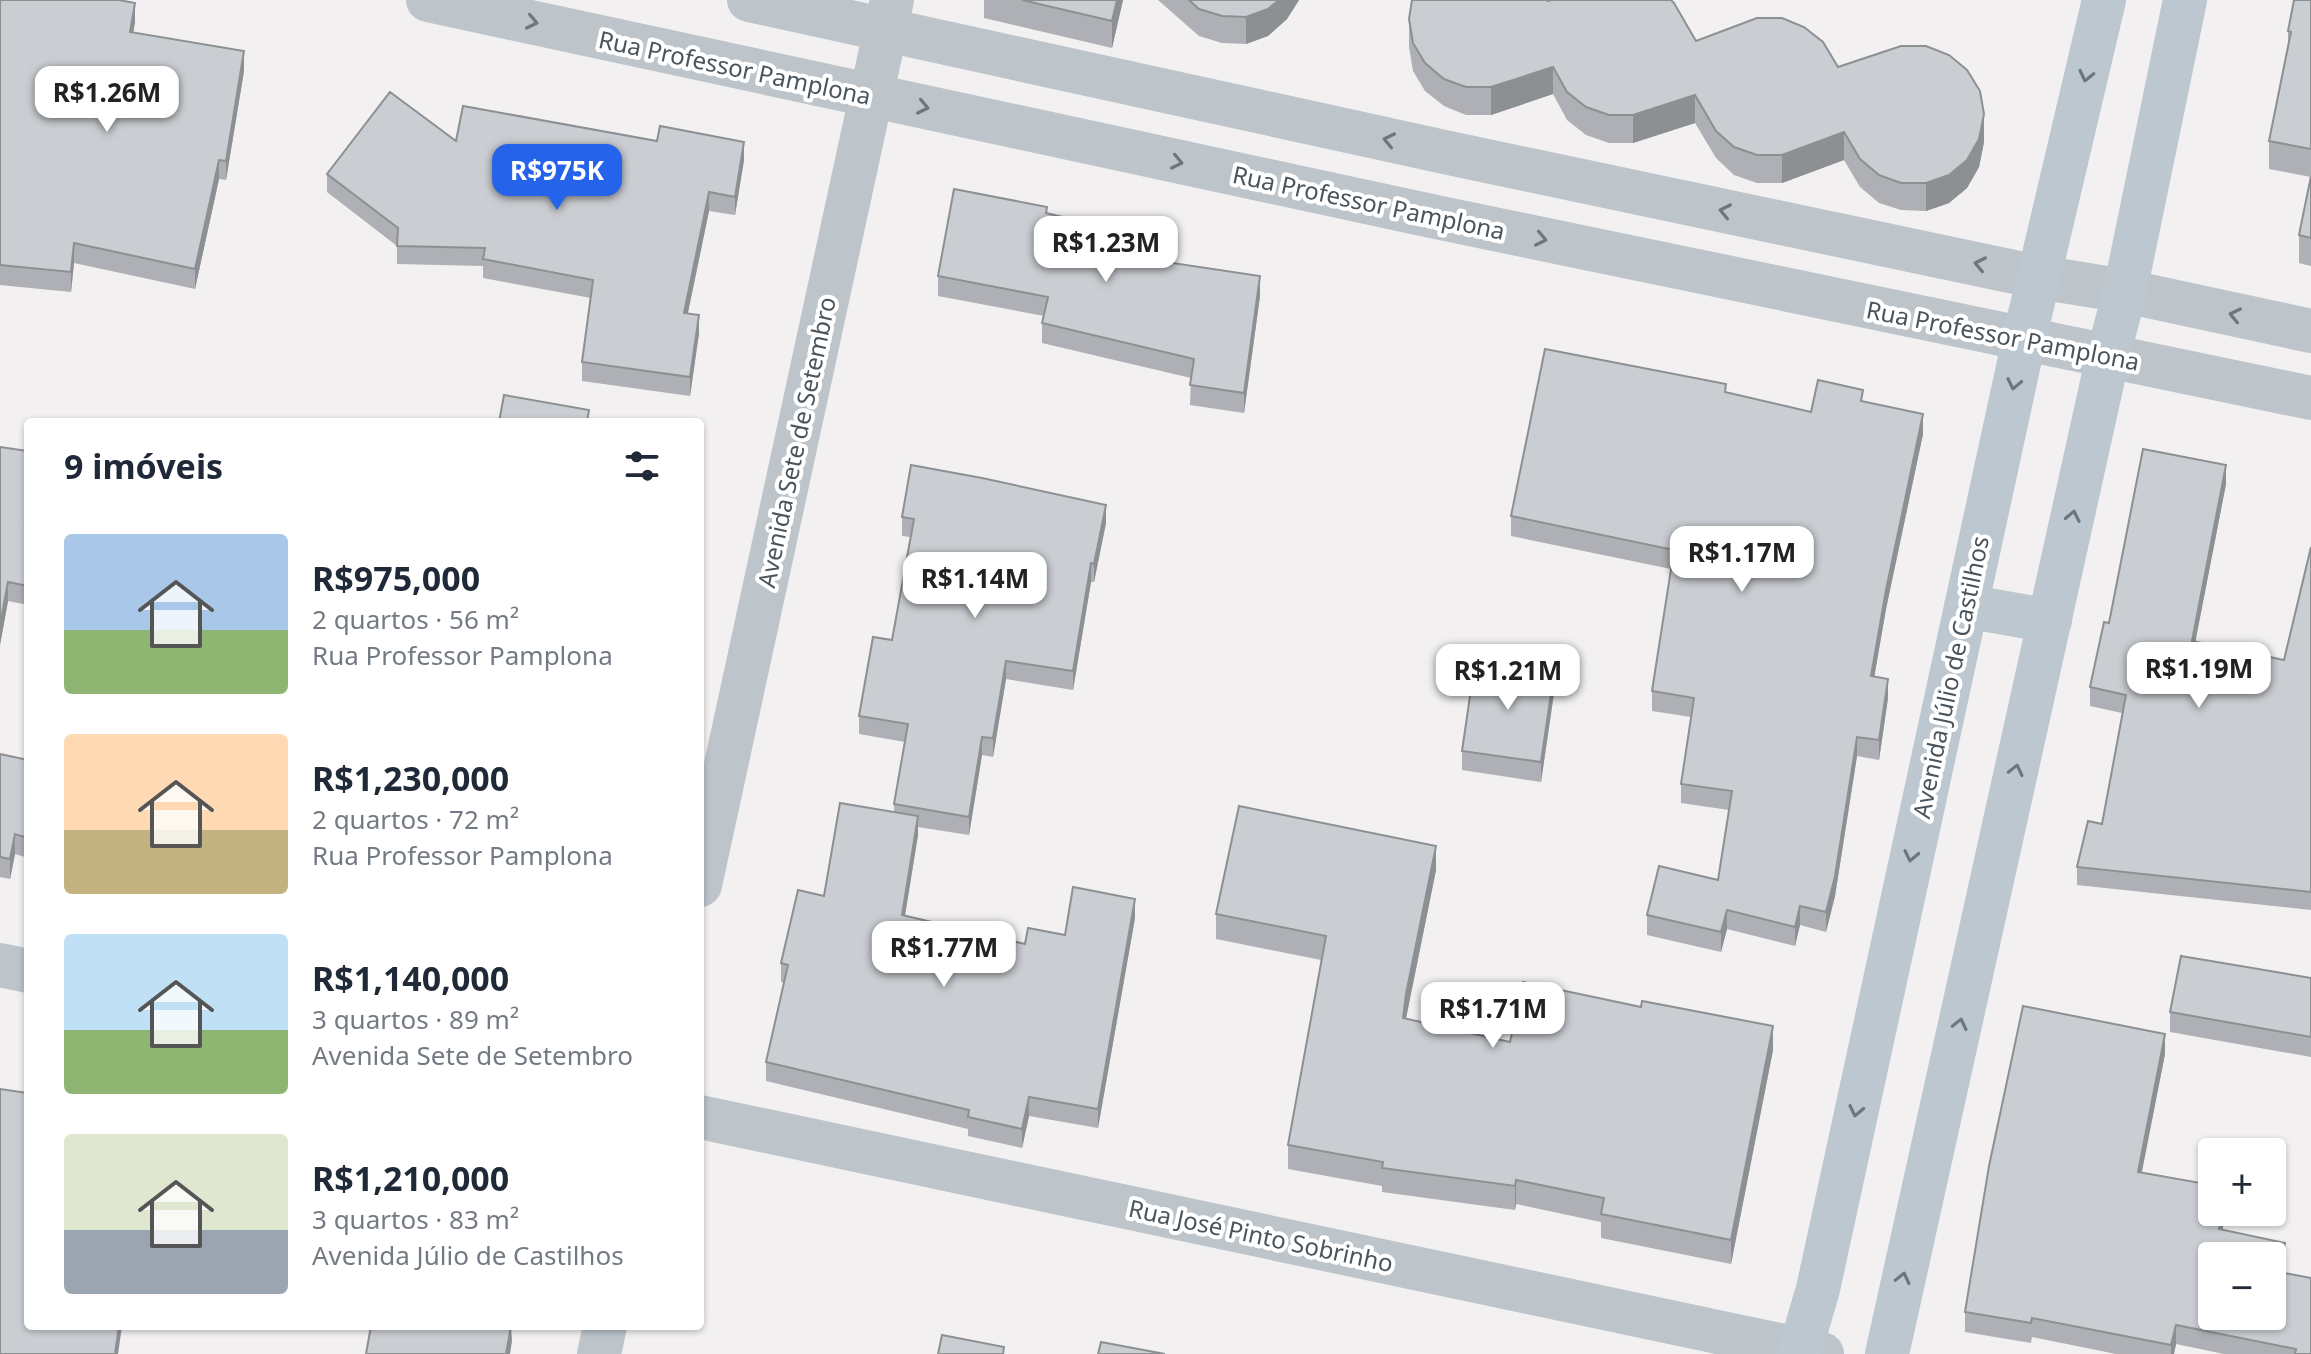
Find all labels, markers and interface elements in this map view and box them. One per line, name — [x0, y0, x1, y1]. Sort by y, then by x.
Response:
one-way arrow — [525, 13, 538, 30]
street label: Rua Professor Pamplona — [596, 22, 874, 112]
pin: R$1.26M — [33, 66, 181, 134]
one-way arrow — [2079, 68, 2096, 82]
text: R$1.26M — [53, 74, 161, 110]
one-way arrow — [916, 98, 929, 115]
one-way arrow — [1382, 132, 1396, 149]
pin: R$975K — [492, 144, 622, 212]
text: R$975K — [510, 152, 604, 188]
one-way arrow — [1170, 152, 1184, 169]
street label: Rua Professor Pamplona — [1230, 157, 1508, 247]
one-way arrow — [1719, 203, 1733, 220]
pin: R$1.23M — [1032, 216, 1180, 284]
text: R$1.23M — [1052, 224, 1160, 260]
one-way arrow — [1534, 230, 1547, 247]
one-way arrow — [1973, 256, 1987, 273]
street label: Rua Professor Pamplona — [1864, 292, 2142, 378]
street label: Avenida Sete de Setembro — [749, 294, 843, 590]
one-way arrow — [2228, 307, 2242, 324]
one-way arrow — [2006, 376, 2023, 390]
text: 9 imóveis — [64, 443, 223, 489]
icon: filters — [620, 444, 664, 488]
one-way arrow — [2064, 510, 2081, 524]
pin: R$1.17M — [1668, 526, 1816, 594]
street label: Avenida Júlio de Castilhos — [1904, 533, 1996, 821]
text: R$1.17M — [1688, 534, 1796, 570]
pin: R$1.14M — [901, 552, 1049, 620]
text: R$975,000 — [312, 555, 480, 601]
text: R$1.14M — [921, 560, 1029, 596]
icon: home — [128, 566, 224, 662]
text: 2 quartos · 56 m² — [312, 601, 519, 637]
text: Rua Professor Pamplona — [312, 637, 613, 673]
pin: R$1.19M — [2125, 642, 2273, 710]
pin: R$1.21M — [1434, 644, 1582, 712]
text: R$1.19M — [2145, 650, 2253, 686]
text: R$1.21M — [1454, 652, 1562, 688]
text: R$1,230,000 — [312, 755, 509, 801]
one-way arrow — [2007, 764, 2024, 777]
icon: home — [128, 766, 224, 862]
text: 2 quartos · 72 m² — [312, 801, 519, 837]
text: Rua Professor Pamplona — [312, 837, 613, 873]
one-way arrow — [1903, 849, 1920, 863]
pin: R$1.77M — [870, 921, 1018, 989]
text: R$1.77M — [890, 929, 998, 965]
text: R$1,140,000 — [312, 955, 509, 1001]
icon: home — [128, 966, 224, 1062]
pin: R$1.71M — [1419, 982, 1567, 1050]
text: R$1.71M — [1439, 990, 1547, 1026]
text: 3 quartos · 89 m² — [312, 1001, 519, 1037]
one-way arrow — [1951, 1018, 1968, 1031]
text: Avenida Sete de Setembro — [312, 1037, 633, 1073]
one-way arrow — [1848, 1103, 1865, 1117]
map controls — [2198, 1138, 2286, 1330]
button: + — [2198, 1138, 2286, 1226]
text: R$1,210,000 — [312, 1155, 509, 1201]
icon: home — [128, 1166, 224, 1262]
street label: Rua José Pinto Sobrinho — [1126, 1191, 1396, 1279]
text: 3 quartos · 83 m² — [312, 1201, 519, 1237]
text: Avenida Júlio de Castilhos — [312, 1237, 624, 1273]
button: − — [2198, 1242, 2286, 1330]
one-way arrow — [1894, 1271, 1911, 1285]

